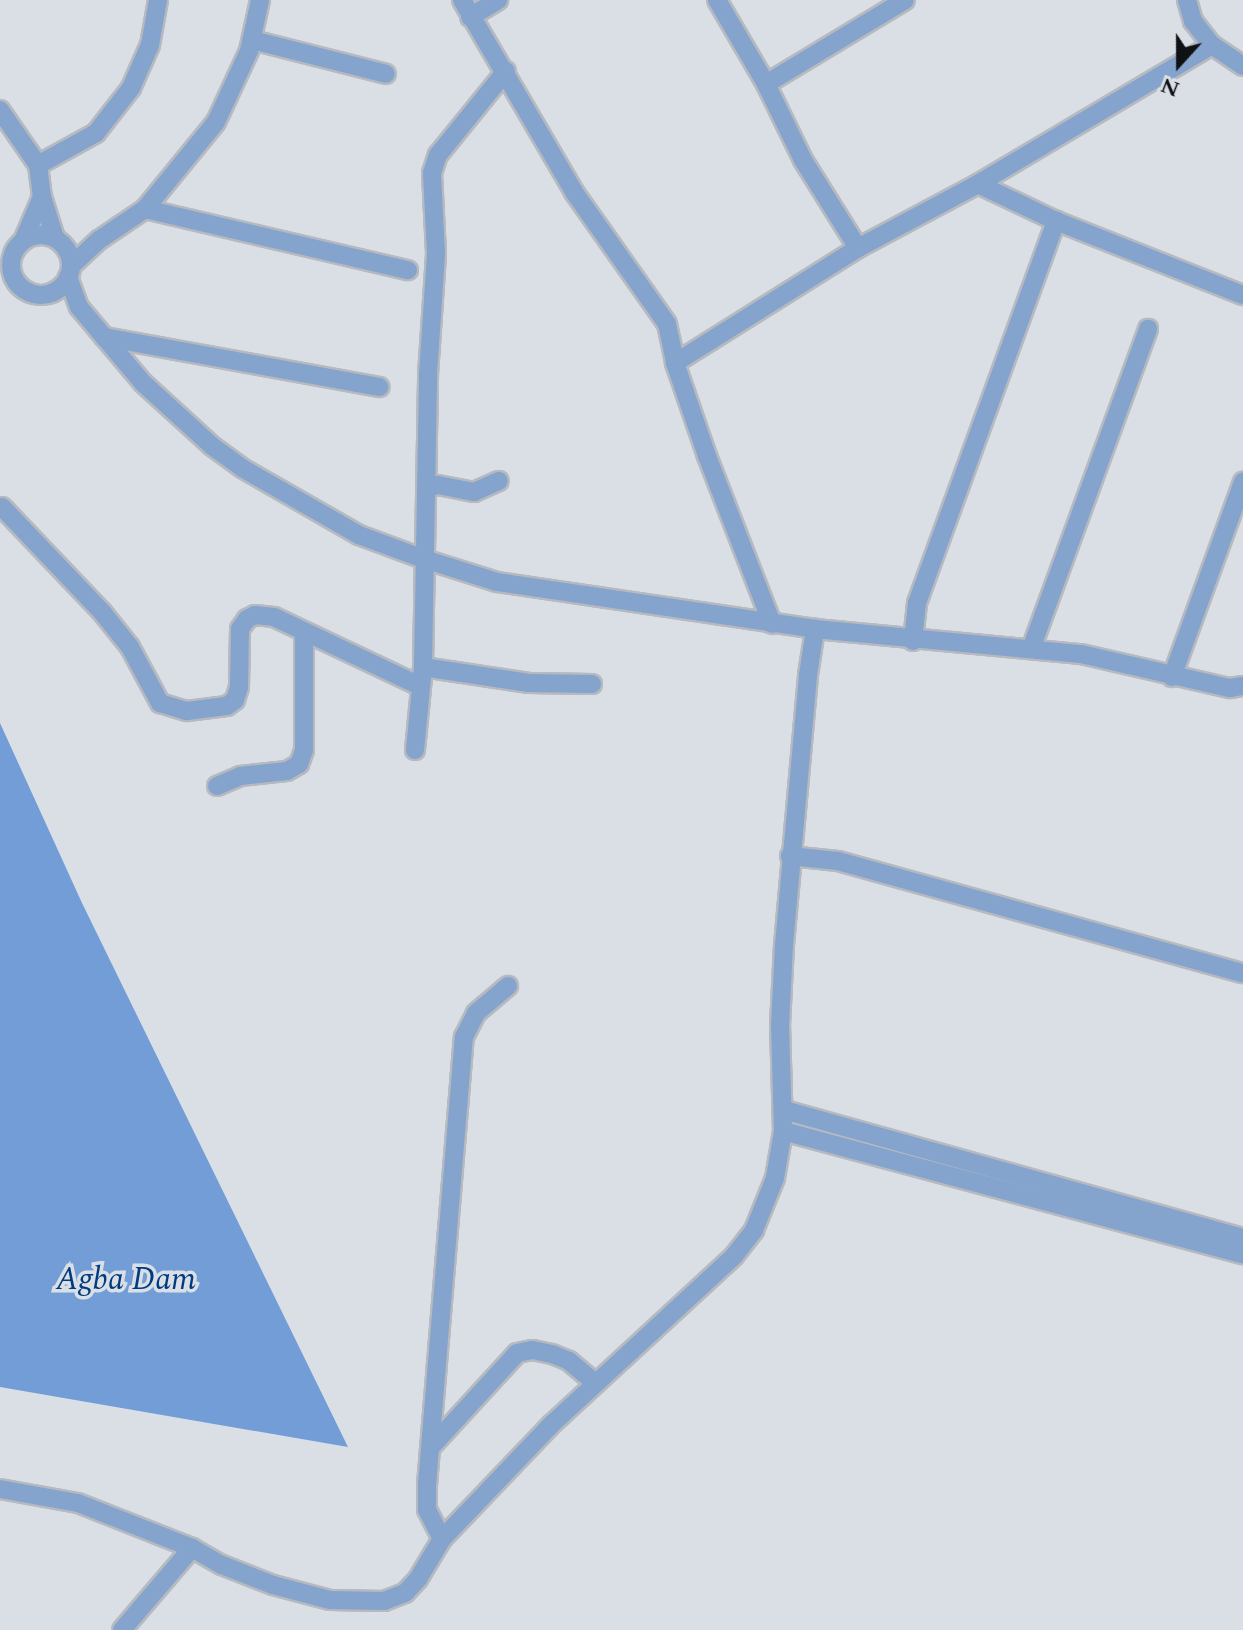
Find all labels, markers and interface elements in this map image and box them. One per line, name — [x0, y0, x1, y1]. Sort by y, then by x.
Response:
north arrow — [1139, 24, 1219, 104]
text: N — [1156, 68, 1185, 105]
water label: Agba Dam — [56, 1261, 196, 1299]

